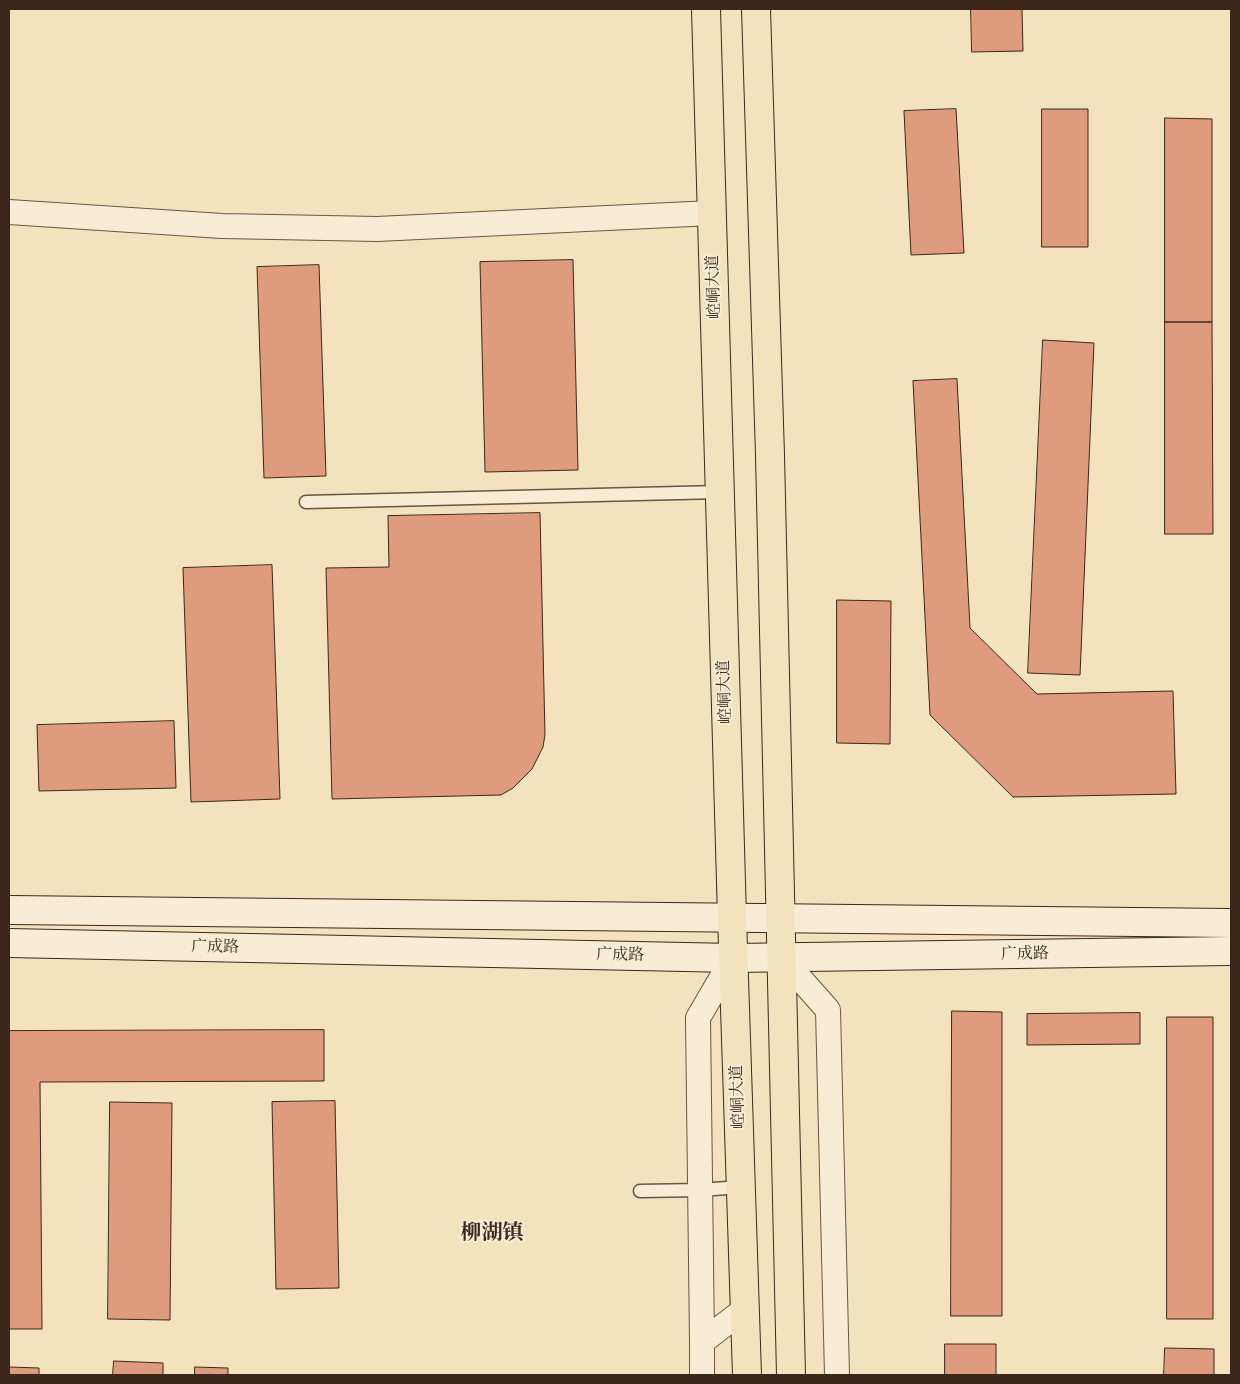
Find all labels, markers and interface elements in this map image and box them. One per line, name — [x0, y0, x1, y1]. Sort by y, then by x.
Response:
street label: 崆峒大道 — [703, 255, 725, 319]
street label: 崆峒大道 — [714, 660, 736, 724]
street label: 广成路 — [191, 937, 239, 957]
street label: 广成路 — [1001, 944, 1049, 964]
street label: 广成路 — [596, 945, 644, 965]
street label: 崆峒大道 — [727, 1065, 749, 1129]
district label: 柳湖镇 — [461, 1220, 523, 1246]

